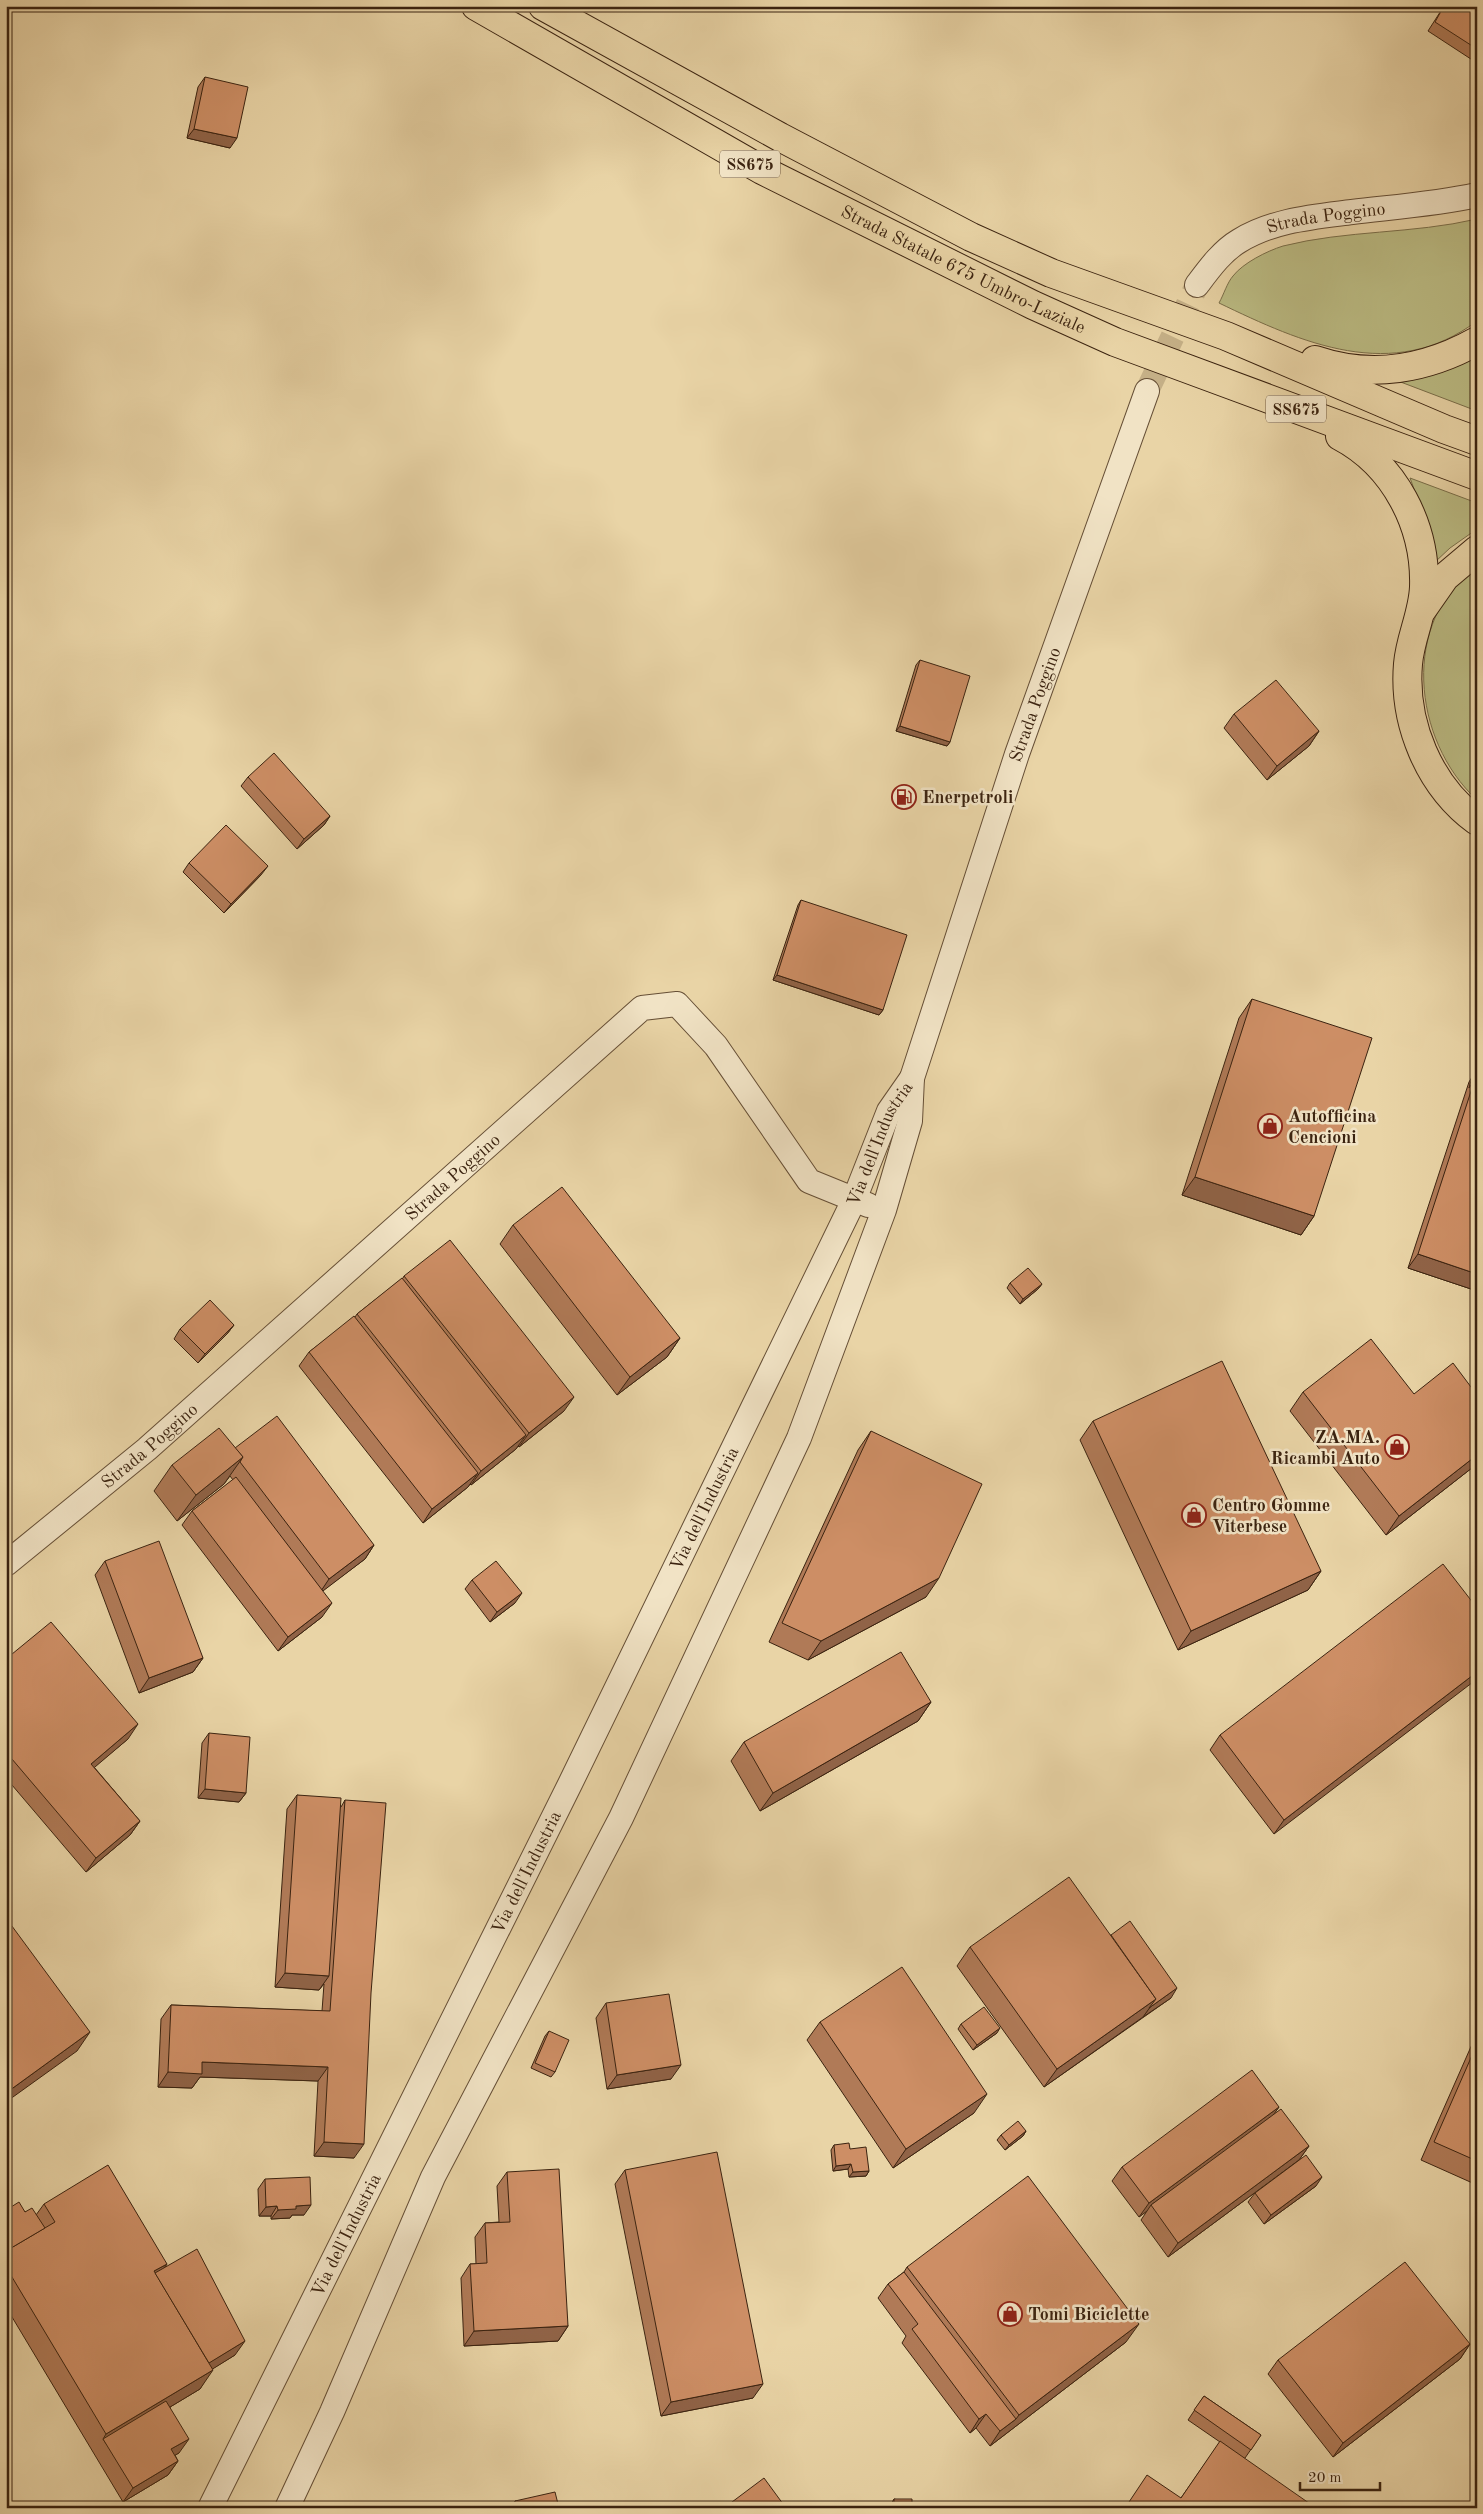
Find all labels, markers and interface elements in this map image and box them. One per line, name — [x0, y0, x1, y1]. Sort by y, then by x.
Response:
road number: SS675 — [720, 150, 780, 178]
street label: Strada Poggino — [1264, 200, 1386, 237]
street label: Strada Statale 675 Umbro-Laziale — [838, 203, 1088, 337]
road number: SS675 — [1266, 396, 1326, 422]
street label: Strada Poggino — [1007, 645, 1064, 764]
fuel station icon: Enerpetroli — [891, 784, 917, 810]
place label: Enerpetroli — [922, 789, 1013, 807]
street label: Via dell'Industria — [845, 1079, 917, 1209]
place label: Autofficina Cencioni — [1288, 1108, 1376, 1147]
shop icon: Autofficina Cencioni — [1257, 1113, 1283, 1139]
street label: Strada Poggino — [402, 1131, 504, 1224]
street label: Strada Poggino — [98, 1400, 202, 1492]
place label: ZA.MA. Ricambi Auto — [1271, 1429, 1380, 1468]
shop icon: ZA.MA. Ricambi Auto — [1384, 1434, 1410, 1460]
street label: Via dell'Industria — [667, 1444, 743, 1573]
place label: Centro Gomme Viterbese — [1212, 1497, 1330, 1536]
shop icon: Centro Gomme Viterbese — [1181, 1502, 1207, 1528]
street label: Via dell'Industria — [489, 1808, 565, 1937]
street label: Via dell'Industria — [309, 2171, 385, 2300]
shop icon: Tomi Biciclette — [997, 2301, 1023, 2327]
place label: Tomi Biciclette — [1028, 2306, 1150, 2324]
scale bar — [1300, 2459, 1380, 2491]
text: 20 m — [1308, 2471, 1342, 2486]

